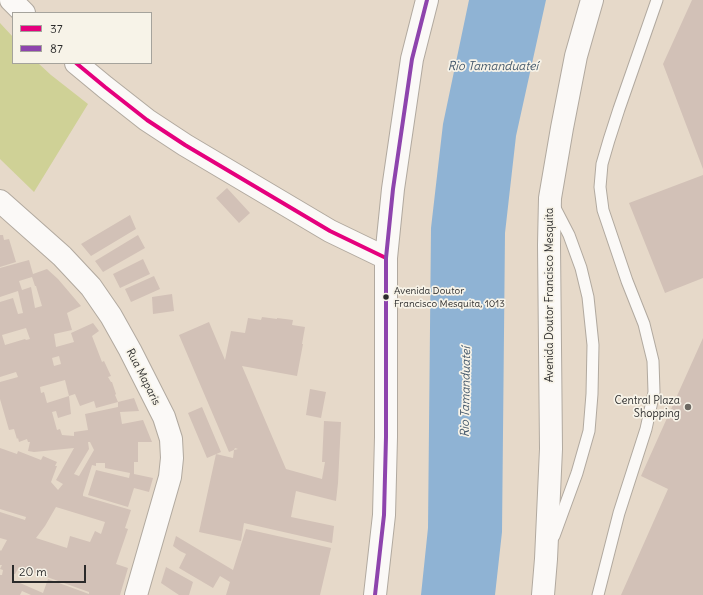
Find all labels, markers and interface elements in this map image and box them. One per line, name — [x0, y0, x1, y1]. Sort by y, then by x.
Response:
legend — [12, 12, 152, 64]
text: 37 — [50, 21, 63, 36]
text: 87 — [50, 41, 63, 56]
water label: Rio Tamanduateí — [448, 60, 538, 74]
street label: Avenida Doutor Francisco Mesquita — [543, 208, 557, 382]
place label: Avenida Doutor Francisco Mesquita, 1013 — [394, 285, 505, 308]
marker: Avenida Doutor Francisco Mesquita, 1013 — [381, 292, 391, 302]
street label: Rua Maparis — [123, 346, 163, 408]
water label: Rio Tamanduateí — [458, 347, 474, 437]
place label: Central Plaza Shopping — [615, 394, 680, 420]
marker: Central Plaza Shopping — [683, 402, 693, 412]
scale bar — [14, 557, 88, 583]
text: 20 m — [19, 564, 47, 579]

